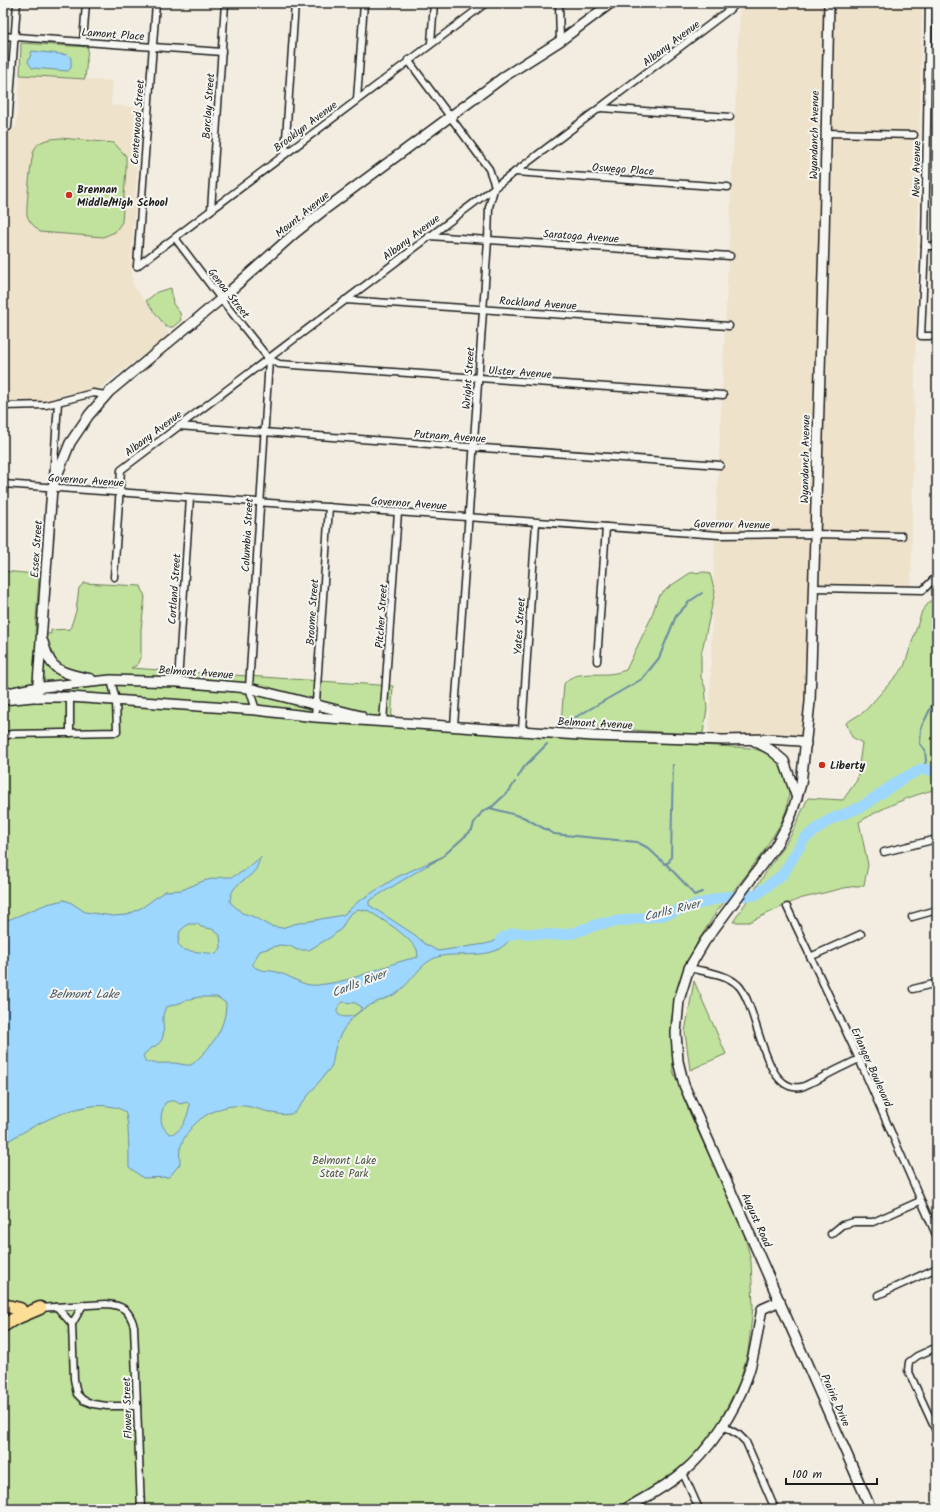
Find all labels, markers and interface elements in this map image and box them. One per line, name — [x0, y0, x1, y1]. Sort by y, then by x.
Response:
street label: Albany Avenue — [639, 16, 704, 71]
street label: Lamont Place — [81, 24, 145, 46]
street label: Barclay Street — [198, 72, 220, 140]
street label: Centerwood Street — [126, 78, 150, 165]
street label: Wyandanch Avenue — [805, 90, 825, 180]
street label: Brooklyn Avenue — [270, 97, 342, 157]
street label: New Avenue — [908, 141, 926, 197]
street label: Oswego Place — [591, 159, 655, 181]
place label: Brennan Middle/High School — [77, 181, 168, 212]
street label: Mount Avenue — [271, 187, 334, 242]
marker: Brennan Middle/High School — [64, 190, 74, 200]
street label: Albany Avenue — [379, 210, 444, 265]
street label: Saratoga Avenue — [542, 225, 620, 249]
street label: Genoa Street — [203, 264, 254, 323]
street label: Rockland Avenue — [499, 292, 577, 316]
street label: Wright Street — [458, 346, 480, 410]
street label: Ulster Avenue — [488, 362, 552, 384]
street label: Albany Avenue — [121, 406, 186, 461]
street label: Wyandanch Avenue — [796, 414, 816, 504]
street label: Putnam Avenue — [413, 426, 487, 448]
street label: Governor Avenue — [47, 469, 125, 493]
street label: Governor Avenue — [370, 492, 448, 516]
street label: Columbia Street — [237, 497, 259, 573]
street label: Governor Avenue — [694, 515, 770, 535]
street label: Essex Street — [26, 519, 48, 579]
street label: Cortland Street — [164, 552, 187, 625]
street label: Broome Street — [302, 577, 324, 646]
street label: Pitcher Street — [371, 583, 393, 649]
street label: Yates Street — [509, 596, 531, 655]
street label: Belmont Avenue — [158, 661, 234, 685]
street label: Belmont Avenue — [557, 713, 633, 735]
place label: Liberty — [830, 757, 865, 775]
marker: Liberty — [817, 760, 827, 770]
water label: Carlls River — [642, 894, 705, 927]
water label: Carlls River — [329, 963, 392, 1003]
water label: Belmont Lake — [49, 985, 121, 1004]
street label: Erlanger Boulevard — [845, 1025, 897, 1111]
park label: Belmont Lake State Park — [312, 1152, 376, 1183]
street label: August Road — [736, 1190, 776, 1251]
street label: Prairie Drive — [815, 1371, 855, 1430]
street label: Flower Street — [118, 1376, 138, 1439]
scale bar — [786, 1460, 877, 1486]
text: 100 m — [792, 1465, 823, 1484]

